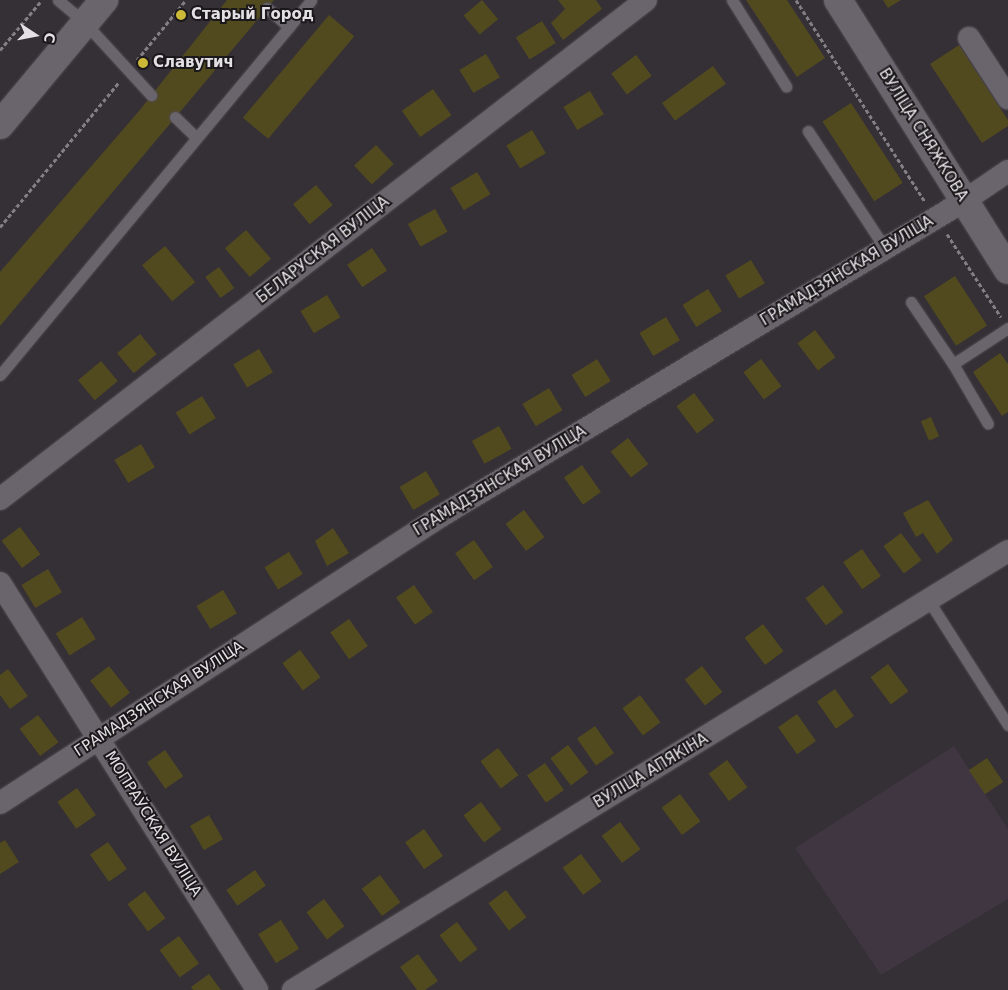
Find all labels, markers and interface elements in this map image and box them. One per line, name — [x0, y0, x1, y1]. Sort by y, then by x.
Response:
place label: Старый Город — [191, 6, 314, 24]
marker: Старый Город — [175, 9, 187, 21]
north arrow — [10, 10, 60, 60]
text: С — [41, 31, 59, 44]
place label: Славутич — [153, 54, 234, 72]
marker: Славутич — [137, 57, 149, 69]
street label: ВУЛІЦА СНЯЖКОВА — [875, 65, 971, 205]
street label: БЕЛАРУСКАЯ ВУЛІЦА — [253, 193, 393, 307]
street label: ГРАМАДЗЯНСКАЯ ВУЛІЦА — [757, 212, 937, 330]
street label: ГРАМАДЗЯНСКАЯ ВУЛІЦА — [410, 422, 590, 540]
street label: ГРАМАДЗЯНСКАЯ ВУЛІЦА — [71, 637, 247, 761]
street label: ВУЛІЦА АПЯКІНА — [590, 730, 712, 812]
street label: МОПРАЎСКАЯ ВУЛІЦА — [101, 748, 205, 900]

